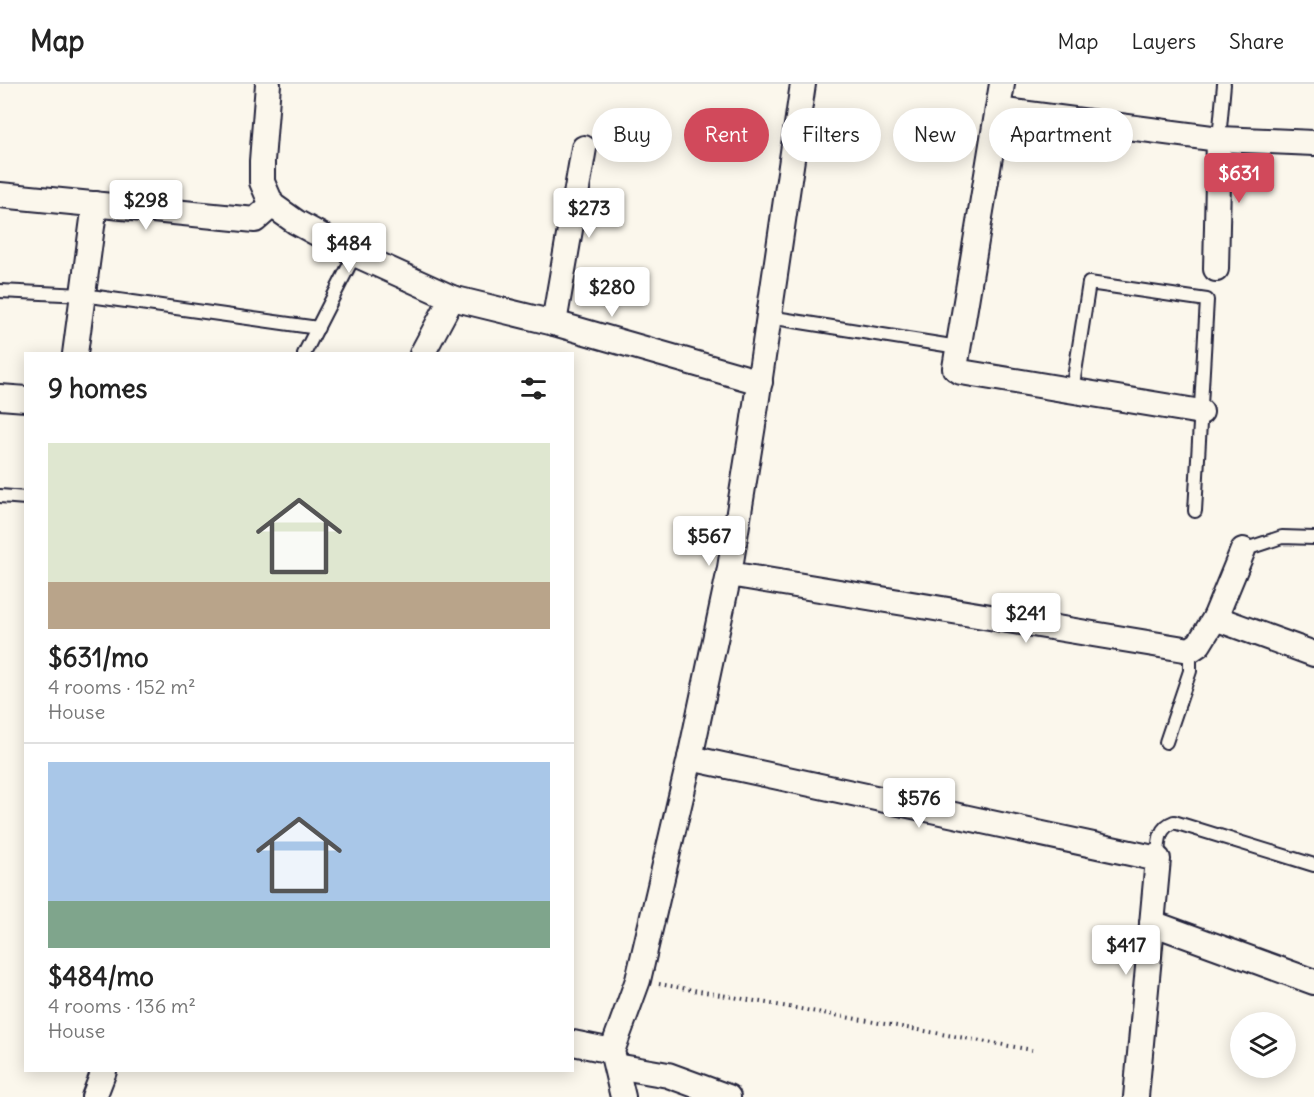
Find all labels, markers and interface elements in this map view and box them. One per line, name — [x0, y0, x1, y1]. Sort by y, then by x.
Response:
text: Map — [30, 23, 84, 59]
text: Map — [1058, 28, 1098, 55]
text: Layers — [1131, 28, 1196, 55]
text: Share — [1229, 28, 1284, 55]
chip: Buy — [592, 108, 672, 162]
chip: Rent — [684, 108, 769, 162]
chip: Filters — [781, 108, 881, 162]
chip: New — [893, 108, 977, 162]
chip: Apartment — [989, 108, 1133, 162]
pin: $631 — [1203, 153, 1275, 204]
text: $631 — [1218, 160, 1260, 185]
pin: $298 — [110, 180, 182, 231]
text: $298 — [123, 187, 169, 212]
pin: $273 — [553, 188, 625, 239]
text: $273 — [567, 195, 611, 220]
pin: $484 — [313, 223, 385, 274]
text: $484 — [326, 230, 372, 255]
pin: $280 — [576, 267, 648, 318]
text: $280 — [589, 274, 635, 299]
text: 9 homes — [48, 372, 147, 405]
icon: filters — [517, 372, 550, 405]
icon: home — [245, 482, 353, 590]
pin: $567 — [673, 516, 745, 567]
text: $567 — [687, 523, 731, 548]
pin: $241 — [990, 593, 1062, 644]
text: $241 — [1005, 600, 1047, 625]
text: $631/mo — [48, 641, 149, 674]
text: 4 rooms · 152 m² — [48, 674, 196, 699]
text: House — [48, 699, 105, 724]
pin: $576 — [883, 778, 955, 829]
text: $576 — [897, 785, 941, 810]
icon: home — [245, 801, 353, 909]
pin: $417 — [1090, 925, 1162, 976]
text: $417 — [1106, 932, 1146, 957]
text: $484/mo — [48, 960, 154, 993]
text: 4 rooms · 136 m² — [48, 993, 196, 1018]
map controls — [1230, 1012, 1296, 1078]
button: layers — [1230, 1012, 1296, 1078]
text: House — [48, 1018, 105, 1043]

